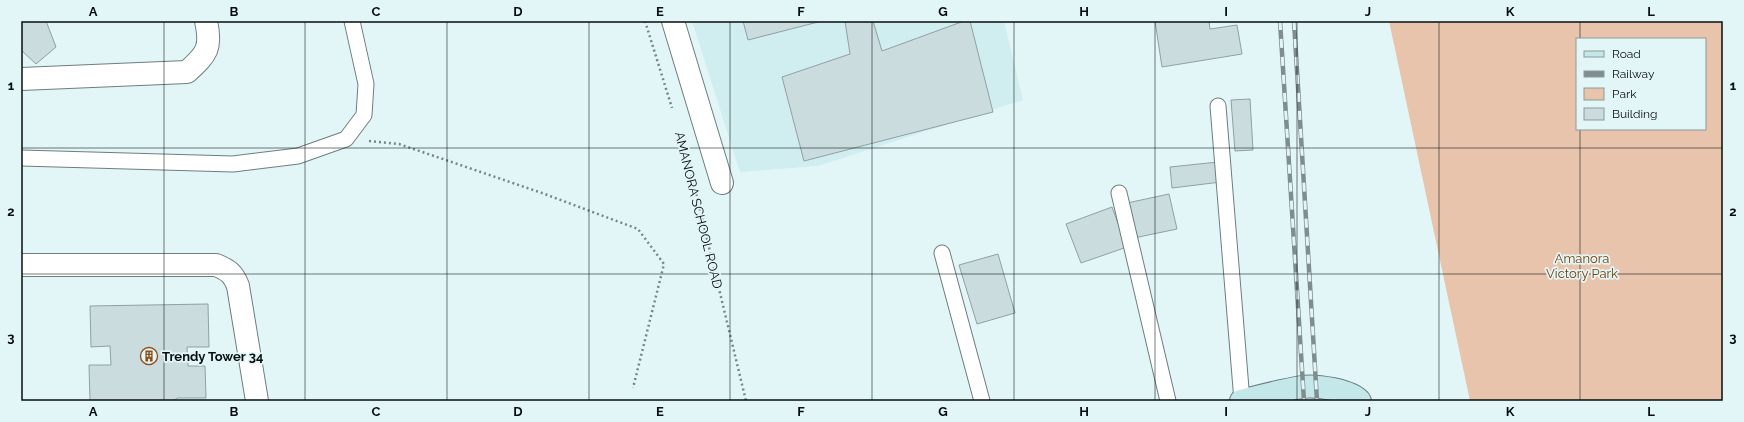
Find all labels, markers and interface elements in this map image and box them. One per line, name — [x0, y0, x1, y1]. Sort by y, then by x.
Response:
text: A — [89, 4, 98, 19]
text: B — [230, 4, 239, 19]
text: C — [372, 4, 381, 19]
text: D — [513, 4, 523, 19]
text: E — [656, 4, 664, 19]
text: F — [797, 4, 805, 19]
text: G — [938, 4, 948, 19]
text: H — [1079, 4, 1089, 19]
text: I — [1224, 4, 1228, 19]
text: J — [1365, 4, 1371, 19]
text: K — [1506, 4, 1515, 19]
text: L — [1647, 4, 1655, 19]
legend — [1576, 38, 1706, 130]
text: Road — [1612, 47, 1641, 61]
text: Railway — [1612, 67, 1655, 81]
text: 1 — [8, 78, 15, 93]
text: 1 — [1730, 78, 1737, 93]
text: Park — [1612, 87, 1637, 101]
text: Building — [1612, 107, 1658, 121]
street label: AMANORA SCHOOL ROAD — [672, 130, 725, 290]
text: 2 — [7, 204, 15, 219]
text: 2 — [1729, 204, 1737, 219]
park label: Amanora Victory Park — [1546, 251, 1618, 281]
text: 3 — [7, 330, 15, 345]
text: 3 — [1729, 330, 1737, 345]
building icon: Trendy Tower 34 — [139, 346, 159, 366]
place label: Trendy Tower 34 — [162, 349, 263, 364]
text: A — [89, 404, 98, 419]
text: B — [230, 404, 239, 419]
text: C — [372, 404, 381, 419]
text: D — [513, 404, 523, 419]
text: E — [656, 404, 664, 419]
text: F — [797, 404, 805, 419]
text: G — [938, 404, 948, 419]
text: H — [1079, 404, 1089, 419]
text: I — [1224, 404, 1228, 419]
text: J — [1365, 404, 1371, 419]
text: K — [1506, 404, 1515, 419]
text: L — [1647, 404, 1655, 419]

